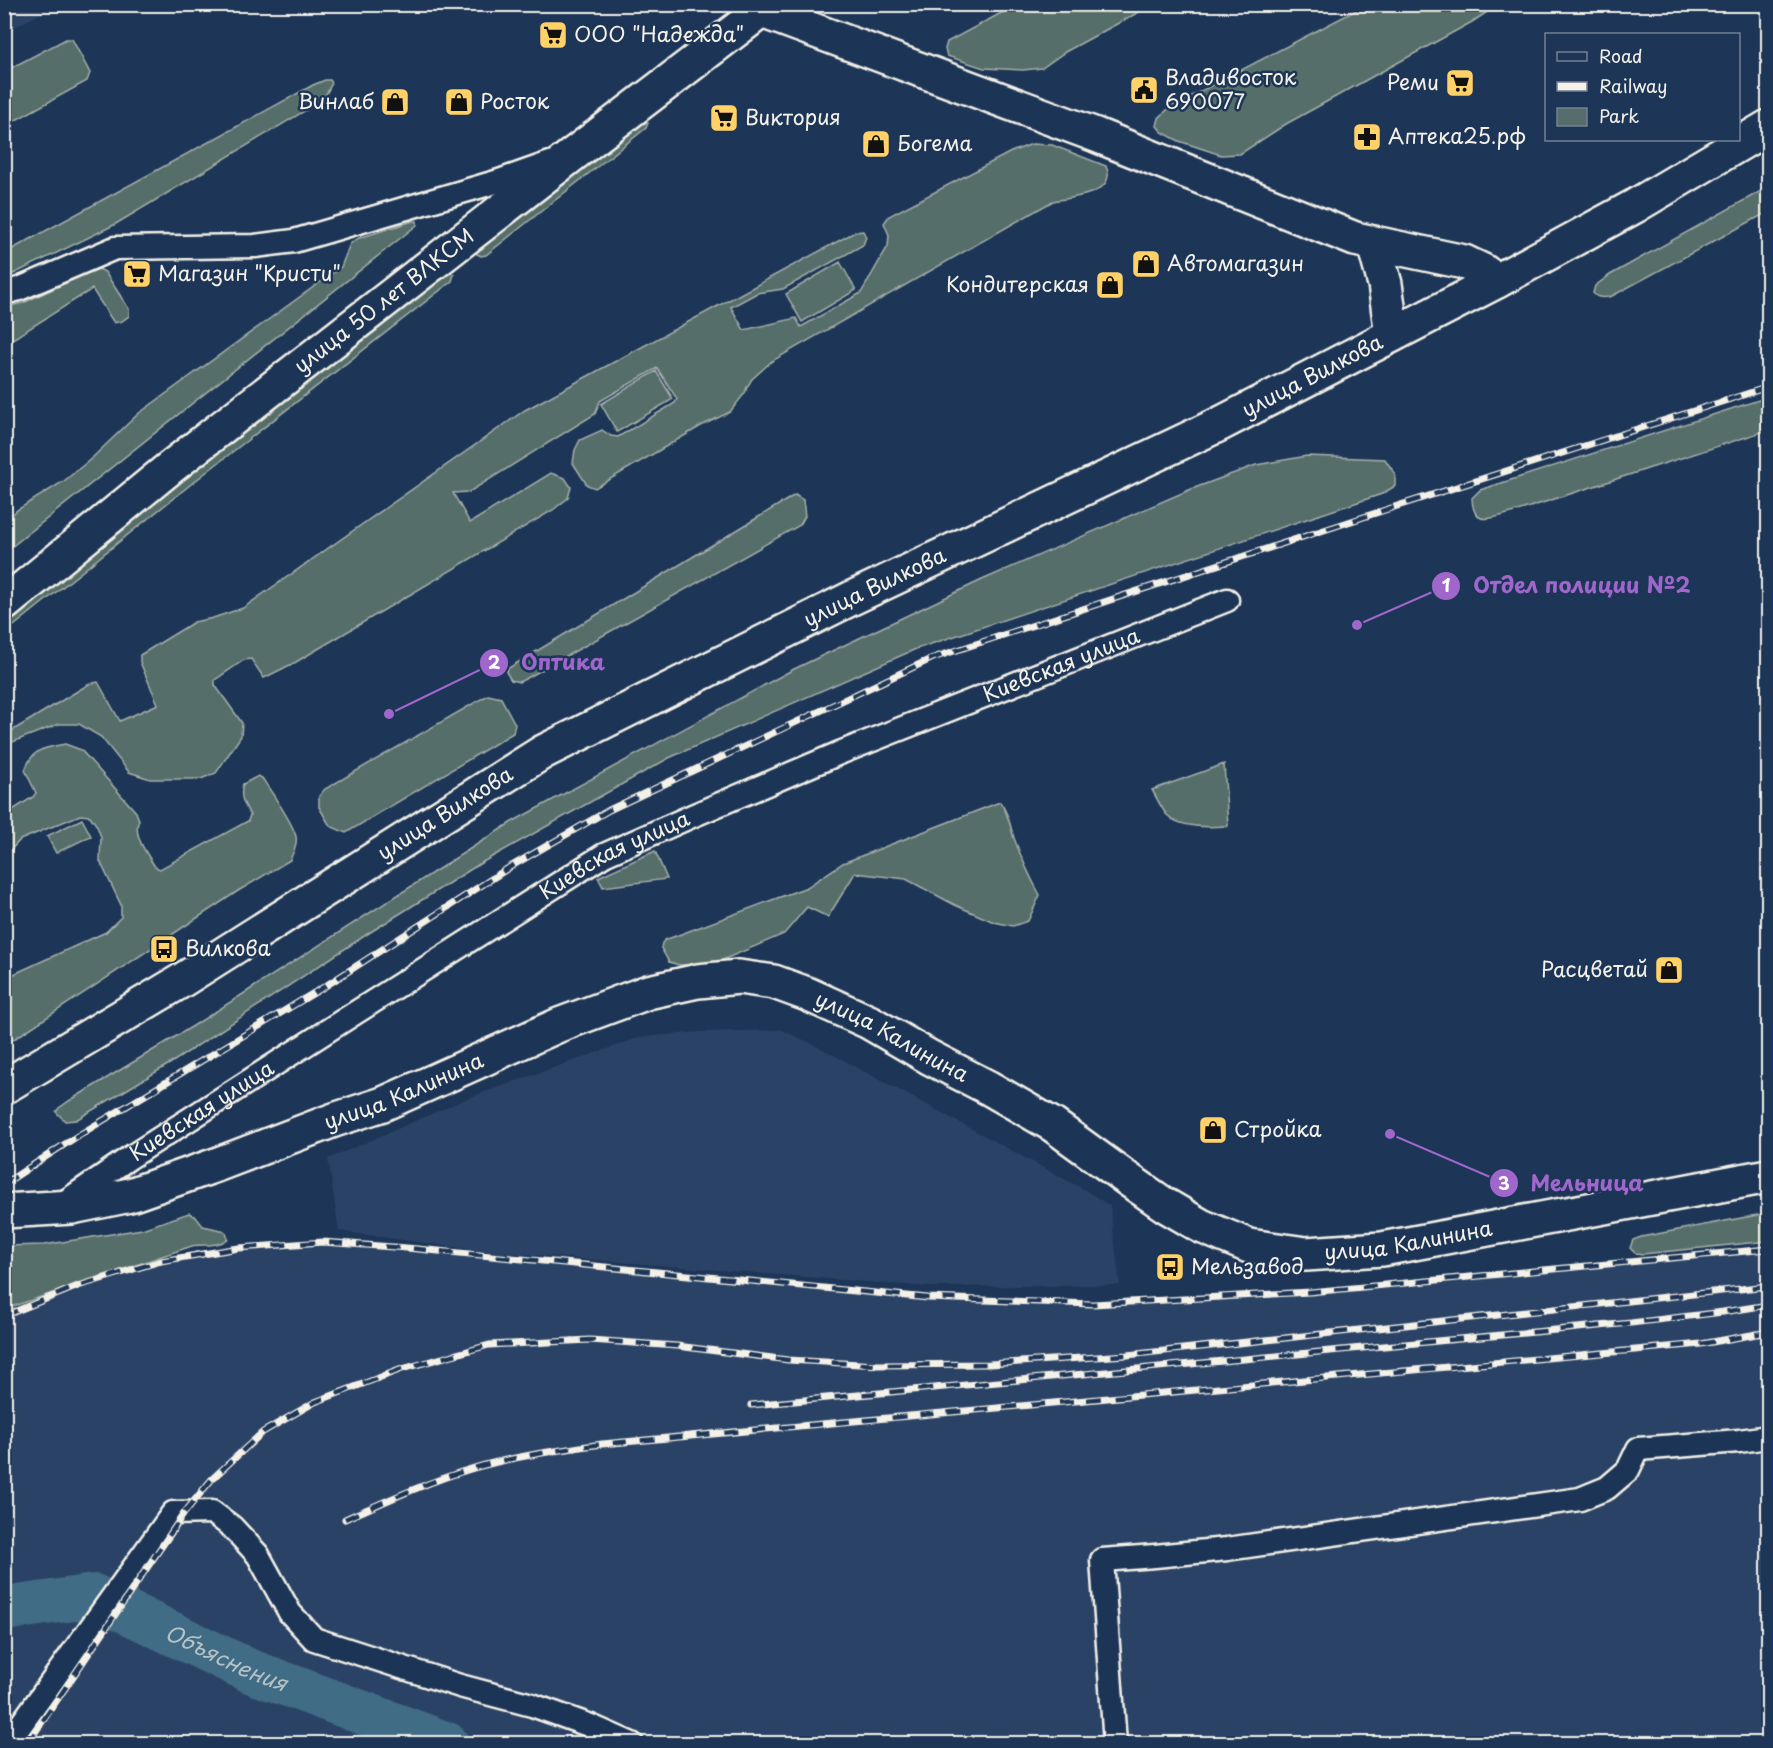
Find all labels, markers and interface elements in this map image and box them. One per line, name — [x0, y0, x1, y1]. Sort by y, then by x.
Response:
place label: ООО "Надежда" — [574, 17, 744, 49]
supermarket icon: ООО "Надежда" — [537, 19, 569, 51]
legend — [1545, 33, 1740, 141]
text: Road — [1599, 42, 1643, 69]
place label: Владивосток 690077 — [1165, 60, 1297, 116]
place label: Реми — [1386, 65, 1439, 97]
supermarket icon: Реми — [1444, 67, 1476, 99]
text: Railway — [1599, 72, 1667, 99]
public building icon: Владивосток 690077 — [1128, 74, 1160, 106]
place label: Винлаб — [298, 84, 374, 116]
place label: Росток — [480, 84, 550, 116]
shop icon: Винлаб — [379, 86, 411, 118]
shop icon: Росток — [443, 86, 475, 118]
place label: Виктория — [745, 100, 841, 132]
supermarket icon: Виктория — [708, 102, 740, 134]
text: Park — [1599, 102, 1639, 129]
place label: Аптека25.рф — [1388, 119, 1526, 151]
pharmacy icon: Аптека25.рф — [1351, 121, 1383, 153]
place label: Богема — [897, 126, 973, 158]
shop icon: Богема — [860, 128, 892, 160]
street label: улица 50 лет ВЛКСМ — [286, 219, 480, 380]
place label: Автомагазин — [1167, 246, 1304, 278]
shop icon: Автомагазин — [1130, 248, 1162, 280]
place label: Магазин "Кристи" — [158, 256, 341, 288]
supermarket icon: Магазин "Кристи" — [121, 258, 153, 290]
place label: Кондитерская — [946, 267, 1089, 299]
shop icon: Кондитерская — [1094, 269, 1126, 301]
street label: улица Вилкова — [1235, 325, 1388, 424]
street label: улица Вилкова — [797, 538, 951, 634]
callout: Отдел полиции №2 — [1431, 566, 1703, 606]
text: Отдел полиции №2 — [1473, 567, 1691, 600]
text: 1 — [1442, 571, 1451, 598]
street label: Киевская улица — [978, 618, 1145, 709]
callout: Оптика — [479, 643, 617, 683]
text: Оптика — [521, 644, 606, 677]
text: 2 — [488, 648, 501, 675]
street label: улица Вилкова — [370, 757, 518, 867]
street label: Киевская улица — [532, 801, 695, 906]
place label: Вилкова — [185, 931, 271, 963]
bus stop icon: Вилкова — [148, 933, 180, 965]
place label: Расцветай — [1541, 952, 1648, 984]
shop icon: Расцветай — [1653, 954, 1685, 986]
street label: улица Калинина — [810, 982, 976, 1089]
street label: улица Калинина — [319, 1043, 489, 1137]
street label: Киевская улица — [122, 1051, 280, 1168]
place label: Стройка — [1234, 1112, 1322, 1144]
shop icon: Стройка — [1197, 1114, 1229, 1146]
callout: Мельница — [1489, 1163, 1656, 1203]
text: Мельница — [1530, 1165, 1644, 1198]
text: 3 — [1498, 1169, 1510, 1196]
street label: улица Калинина — [1323, 1210, 1495, 1267]
place label: Мельзавод — [1191, 1249, 1304, 1281]
bus stop icon: Мельзавод — [1154, 1251, 1186, 1283]
water label: Объяснения — [160, 1615, 294, 1699]

